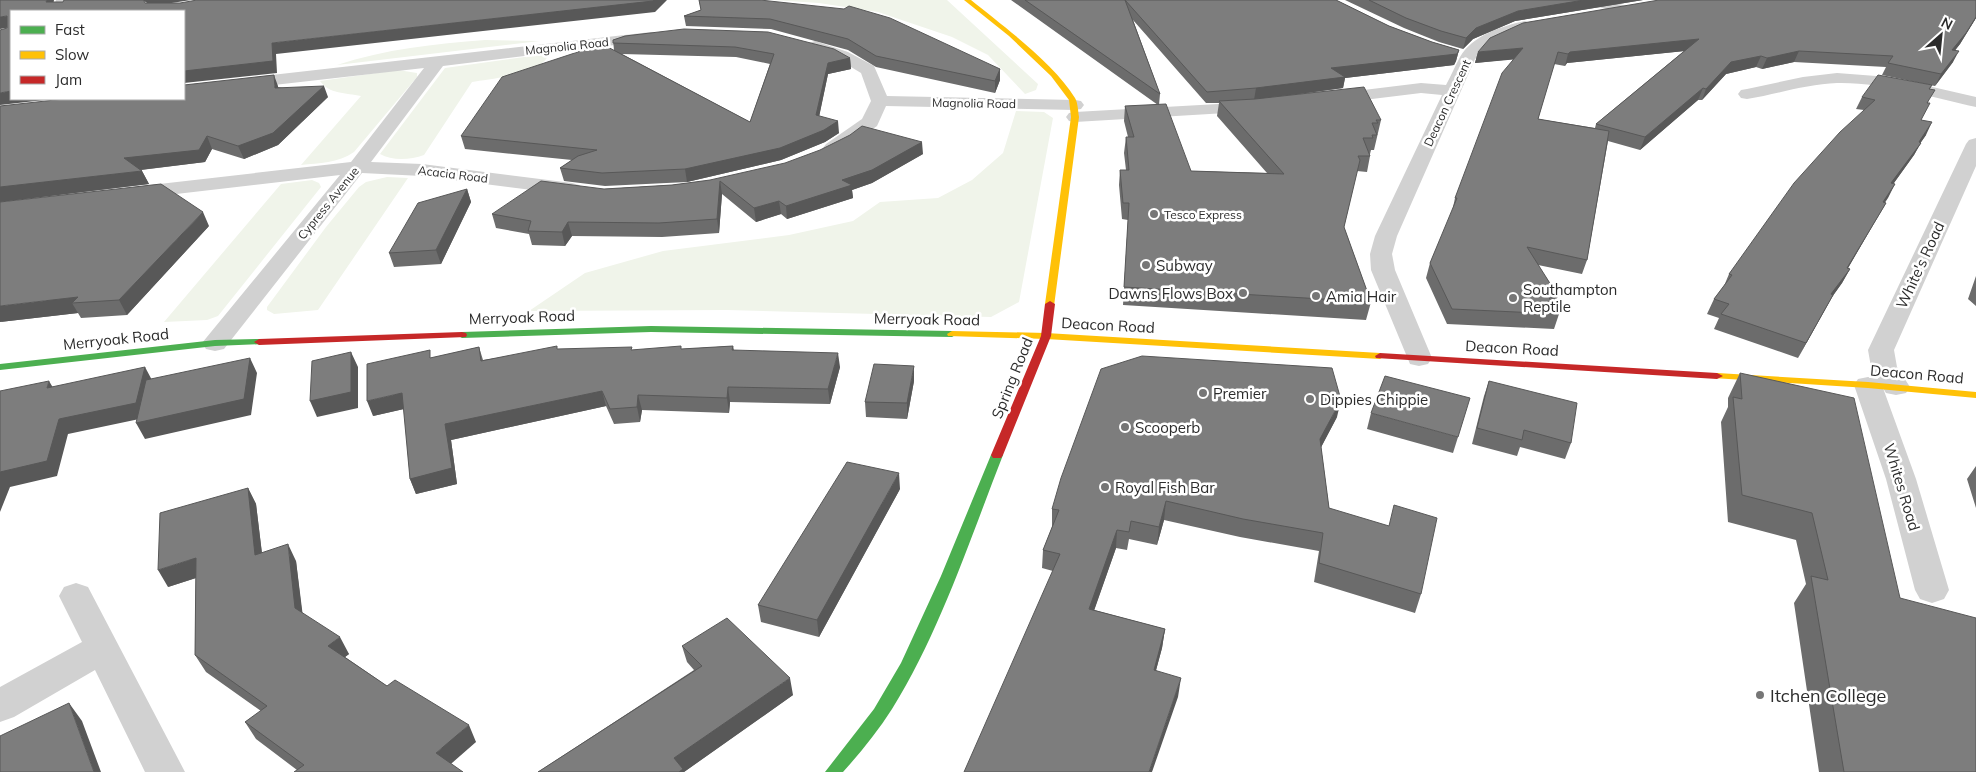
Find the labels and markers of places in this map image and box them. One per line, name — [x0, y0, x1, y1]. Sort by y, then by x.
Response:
place label: Tesco Express — [1164, 207, 1242, 222]
marker: Tesco Express — [1148, 208, 1160, 220]
place label: Subway — [1156, 256, 1213, 275]
marker: Subway — [1140, 259, 1152, 271]
place label: Southampton Reptile — [1523, 280, 1617, 316]
place label: Dawns Flows Box — [1108, 284, 1233, 303]
marker: Dawns Flows Box — [1237, 287, 1249, 299]
place label: Amia Hair — [1326, 287, 1397, 306]
marker: Amia Hair — [1310, 290, 1322, 302]
marker: Southampton Reptile — [1507, 292, 1519, 304]
place label: Premier — [1213, 384, 1267, 403]
marker: Premier — [1197, 387, 1209, 399]
place label: Dippies Chippie — [1320, 390, 1428, 409]
marker: Dippies Chippie — [1304, 393, 1316, 405]
place label: Scooperb — [1135, 418, 1200, 437]
marker: Scooperb — [1119, 421, 1131, 433]
place label: Royal Fish Bar — [1115, 478, 1215, 497]
marker: Royal Fish Bar — [1099, 481, 1111, 493]
place label: Itchen College — [1770, 684, 1886, 707]
marker: Itchen College — [1754, 689, 1766, 701]

